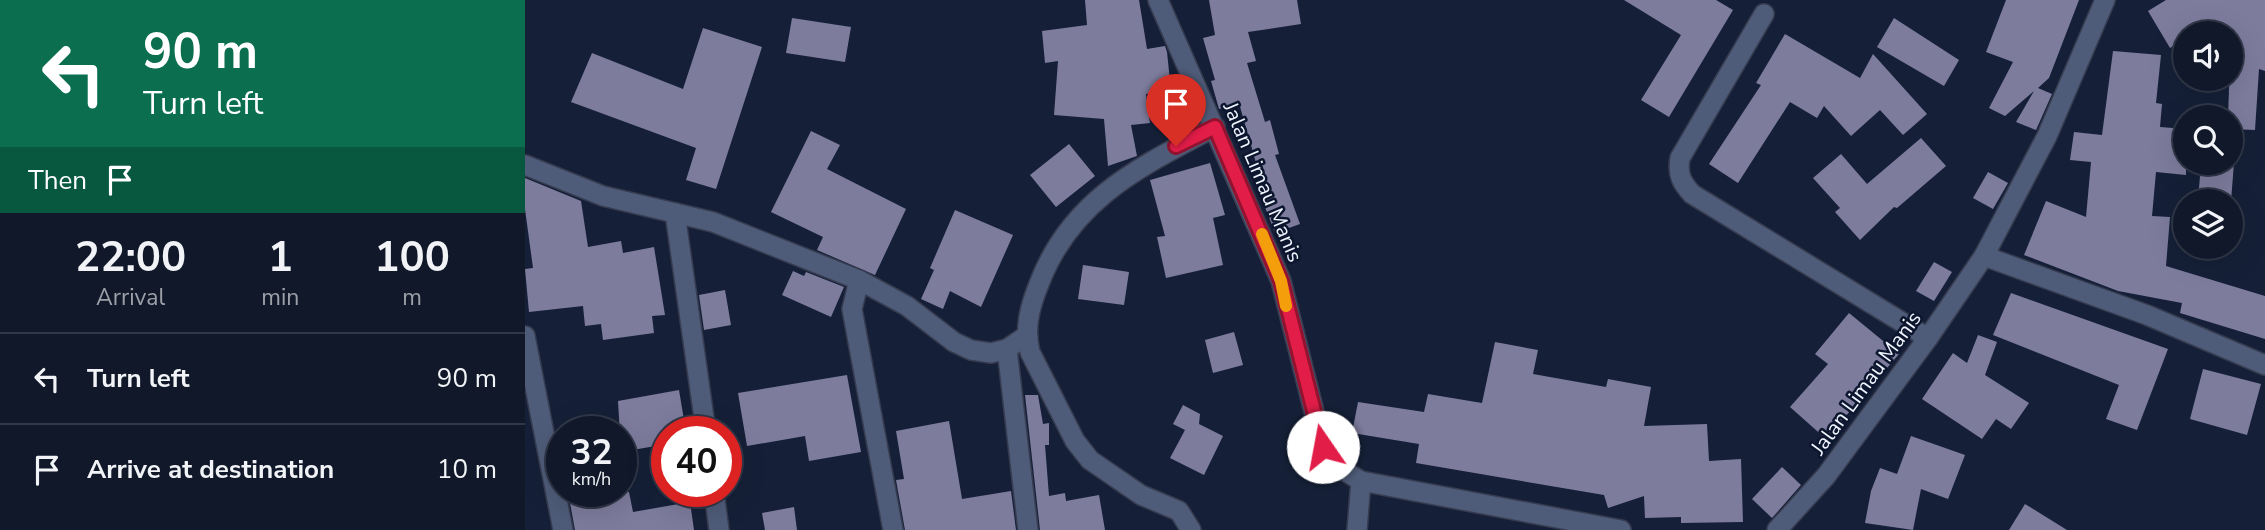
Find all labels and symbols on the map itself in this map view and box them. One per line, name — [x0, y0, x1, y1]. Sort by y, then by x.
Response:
pin — [1146, 74, 1206, 146]
street label: Jalan Limau Manis — [1216, 97, 1309, 266]
street label: Jalan Limau Manis — [1804, 306, 1928, 461]
position arrow — [1286, 410, 1360, 484]
speed limit sign: 40 — [651, 416, 742, 507]

